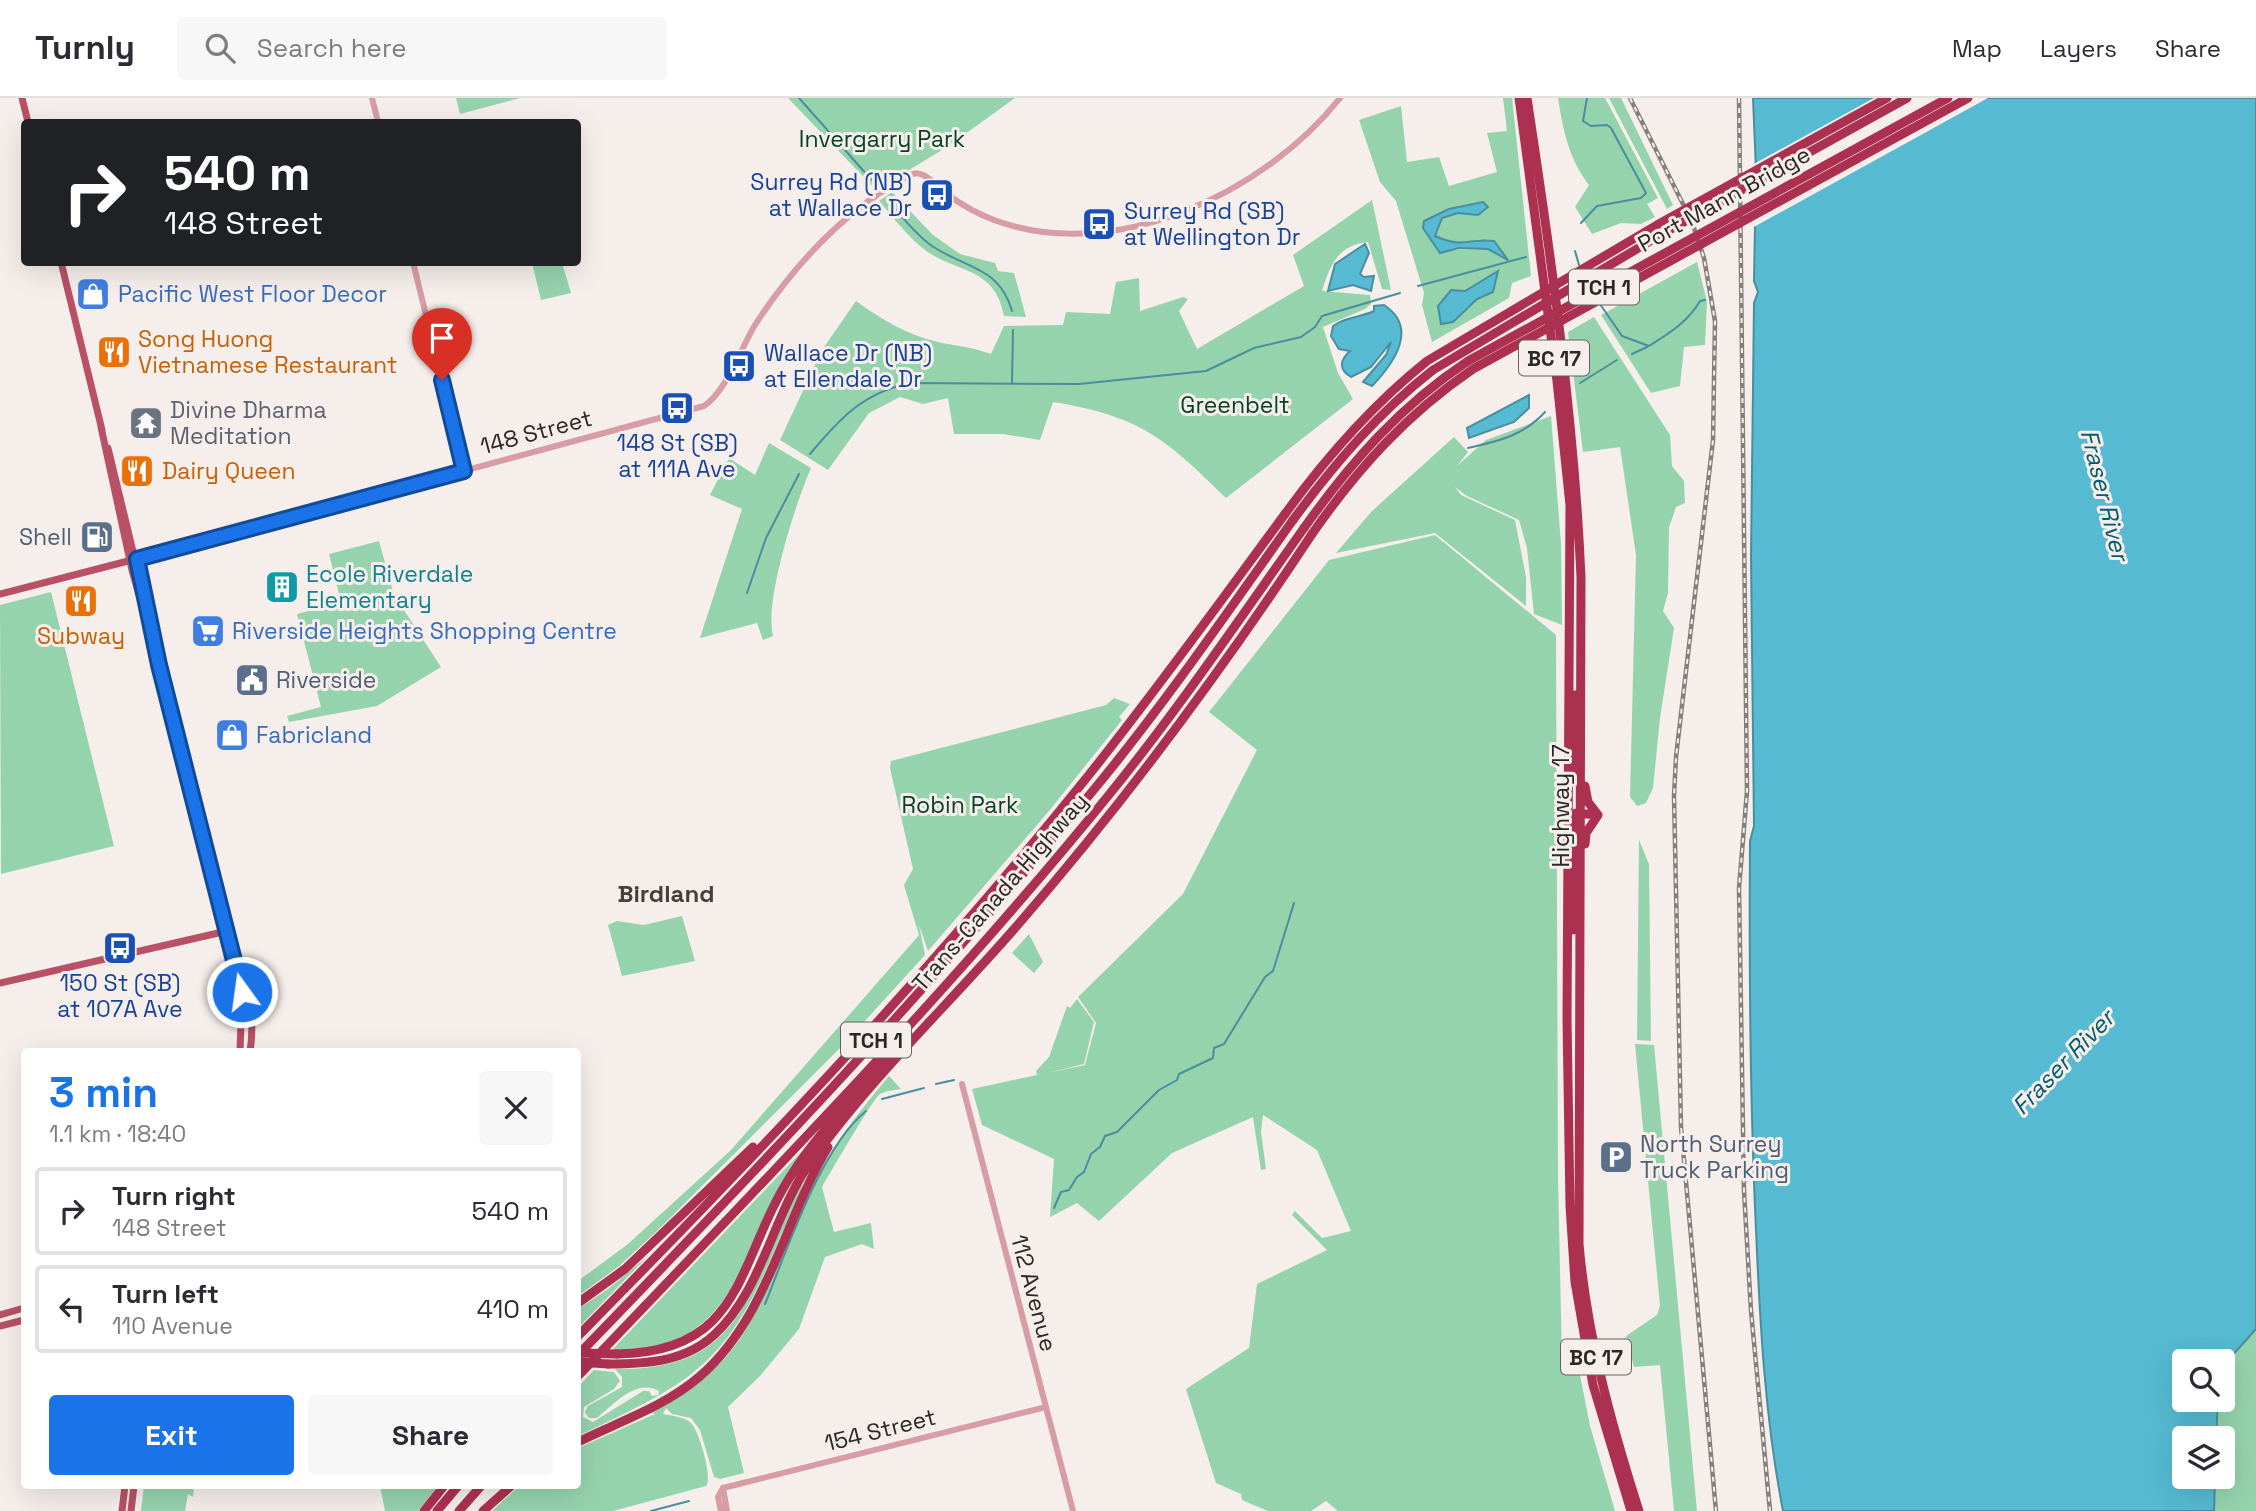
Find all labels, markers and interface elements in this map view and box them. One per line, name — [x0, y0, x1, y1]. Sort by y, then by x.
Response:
search box — [177, 17, 667, 80]
text: Turnly — [35, 27, 135, 69]
icon: search — [201, 29, 239, 67]
text: Search here — [257, 31, 407, 65]
text: Map — [1952, 33, 2002, 64]
text: Layers — [2040, 33, 2117, 64]
text: Share — [2155, 33, 2221, 64]
park label: Invergarry Park — [799, 124, 965, 154]
street label: Port Mann Bridge — [1632, 139, 1816, 259]
text: 540 m — [164, 142, 311, 204]
icon: right — [49, 147, 140, 238]
place label: Surrey Rd (NB) at Wallace Dr — [750, 167, 912, 223]
bus stop icon: Surrey Rd (NB) at Wallace Dr — [918, 176, 956, 214]
place label: Surrey Rd (SB) at Wellington Dr — [1124, 196, 1300, 252]
text: 148 Street — [164, 203, 323, 243]
bus stop icon: Surrey Rd (SB) at Wellington Dr — [1080, 205, 1118, 243]
road number: TCH 1 — [1569, 270, 1639, 304]
shop icon: Pacific West Floor Decor — [74, 275, 112, 313]
place label: Pacific West Floor Decor — [118, 279, 387, 309]
pin — [412, 308, 472, 380]
icon: arrive — [423, 319, 461, 357]
place label: Song Huong Vietnamese Restaurant — [138, 324, 397, 380]
restaurant icon: Song Huong Vietnamese Restaurant — [95, 333, 133, 371]
place label: Wallace Dr (NB) at Ellendale Dr — [764, 338, 932, 394]
road number: BC 17 — [1519, 341, 1589, 376]
bus stop icon: Wallace Dr (NB) at Ellendale Dr — [720, 347, 758, 385]
bus stop icon: 148 St (SB) at 111A Ave — [658, 389, 696, 427]
park label: Greenbelt — [1180, 390, 1290, 420]
place label: Divine Dharma Meditation — [170, 395, 327, 451]
street label: 148 Street — [477, 403, 595, 461]
temple icon: Divine Dharma Meditation — [127, 404, 165, 442]
water label: Fraser River — [2074, 426, 2137, 567]
place label: 148 St (SB) at 111A Ave — [616, 428, 738, 484]
restaurant icon: Dairy Queen — [118, 452, 156, 490]
place label: Dairy Queen — [162, 456, 296, 486]
fuel station icon: Shell — [78, 518, 116, 556]
place label: Shell — [19, 522, 72, 552]
place label: Ecole Riverdale Elementary — [306, 559, 473, 615]
building icon: Ecole Riverdale Elementary — [263, 568, 301, 606]
restaurant icon: Subway — [62, 582, 100, 620]
supermarket icon: Riverside Heights Shopping Centre — [189, 612, 227, 650]
place label: Riverside Heights Shopping Centre — [232, 616, 617, 646]
place label: Subway — [37, 621, 125, 651]
public building icon: Riverside — [233, 661, 271, 699]
place label: Riverside — [276, 665, 376, 695]
shop icon: Fabricland — [213, 716, 251, 754]
place label: Fabricland — [256, 720, 372, 750]
street label: Highway 17 — [1546, 744, 1576, 868]
street label: Trans-Canada Highway — [905, 786, 1095, 998]
park label: Robin Park — [901, 790, 1019, 820]
district label: Birdland — [617, 878, 715, 909]
bus stop icon: 150 St (SB) at 107A Ave — [101, 929, 139, 967]
position arrow — [205, 955, 279, 1029]
place label: 150 St (SB) at 107A Ave — [57, 968, 183, 1024]
water label: Fraser River — [2005, 1001, 2123, 1121]
road number: TCH 1 — [841, 1023, 911, 1058]
text: 3 min — [49, 1066, 158, 1119]
button: close — [479, 1071, 553, 1145]
text: 1.1 km · 18:40 — [49, 1119, 186, 1149]
place label: North Surrey Truck Parking — [1640, 1129, 1789, 1185]
parking icon: North Surrey Truck Parking — [1597, 1138, 1635, 1176]
text: Turn right — [112, 1179, 236, 1213]
icon: right — [53, 1192, 91, 1230]
text: 540 m — [471, 1194, 549, 1228]
text: 148 Street — [112, 1213, 227, 1243]
street label: 112 Avenue — [1004, 1231, 1064, 1355]
text: Turn left — [112, 1277, 219, 1311]
icon: left — [53, 1290, 91, 1328]
text: 410 m — [477, 1292, 549, 1326]
text: 110 Avenue — [112, 1311, 233, 1341]
road number: BC 17 — [1561, 1340, 1631, 1374]
map controls — [2172, 1349, 2235, 1489]
button: search — [2172, 1349, 2235, 1412]
button: Exit — [49, 1395, 294, 1475]
button: Share — [308, 1395, 553, 1475]
street label: 154 Street — [821, 1402, 939, 1458]
button: layers — [2172, 1426, 2235, 1489]

